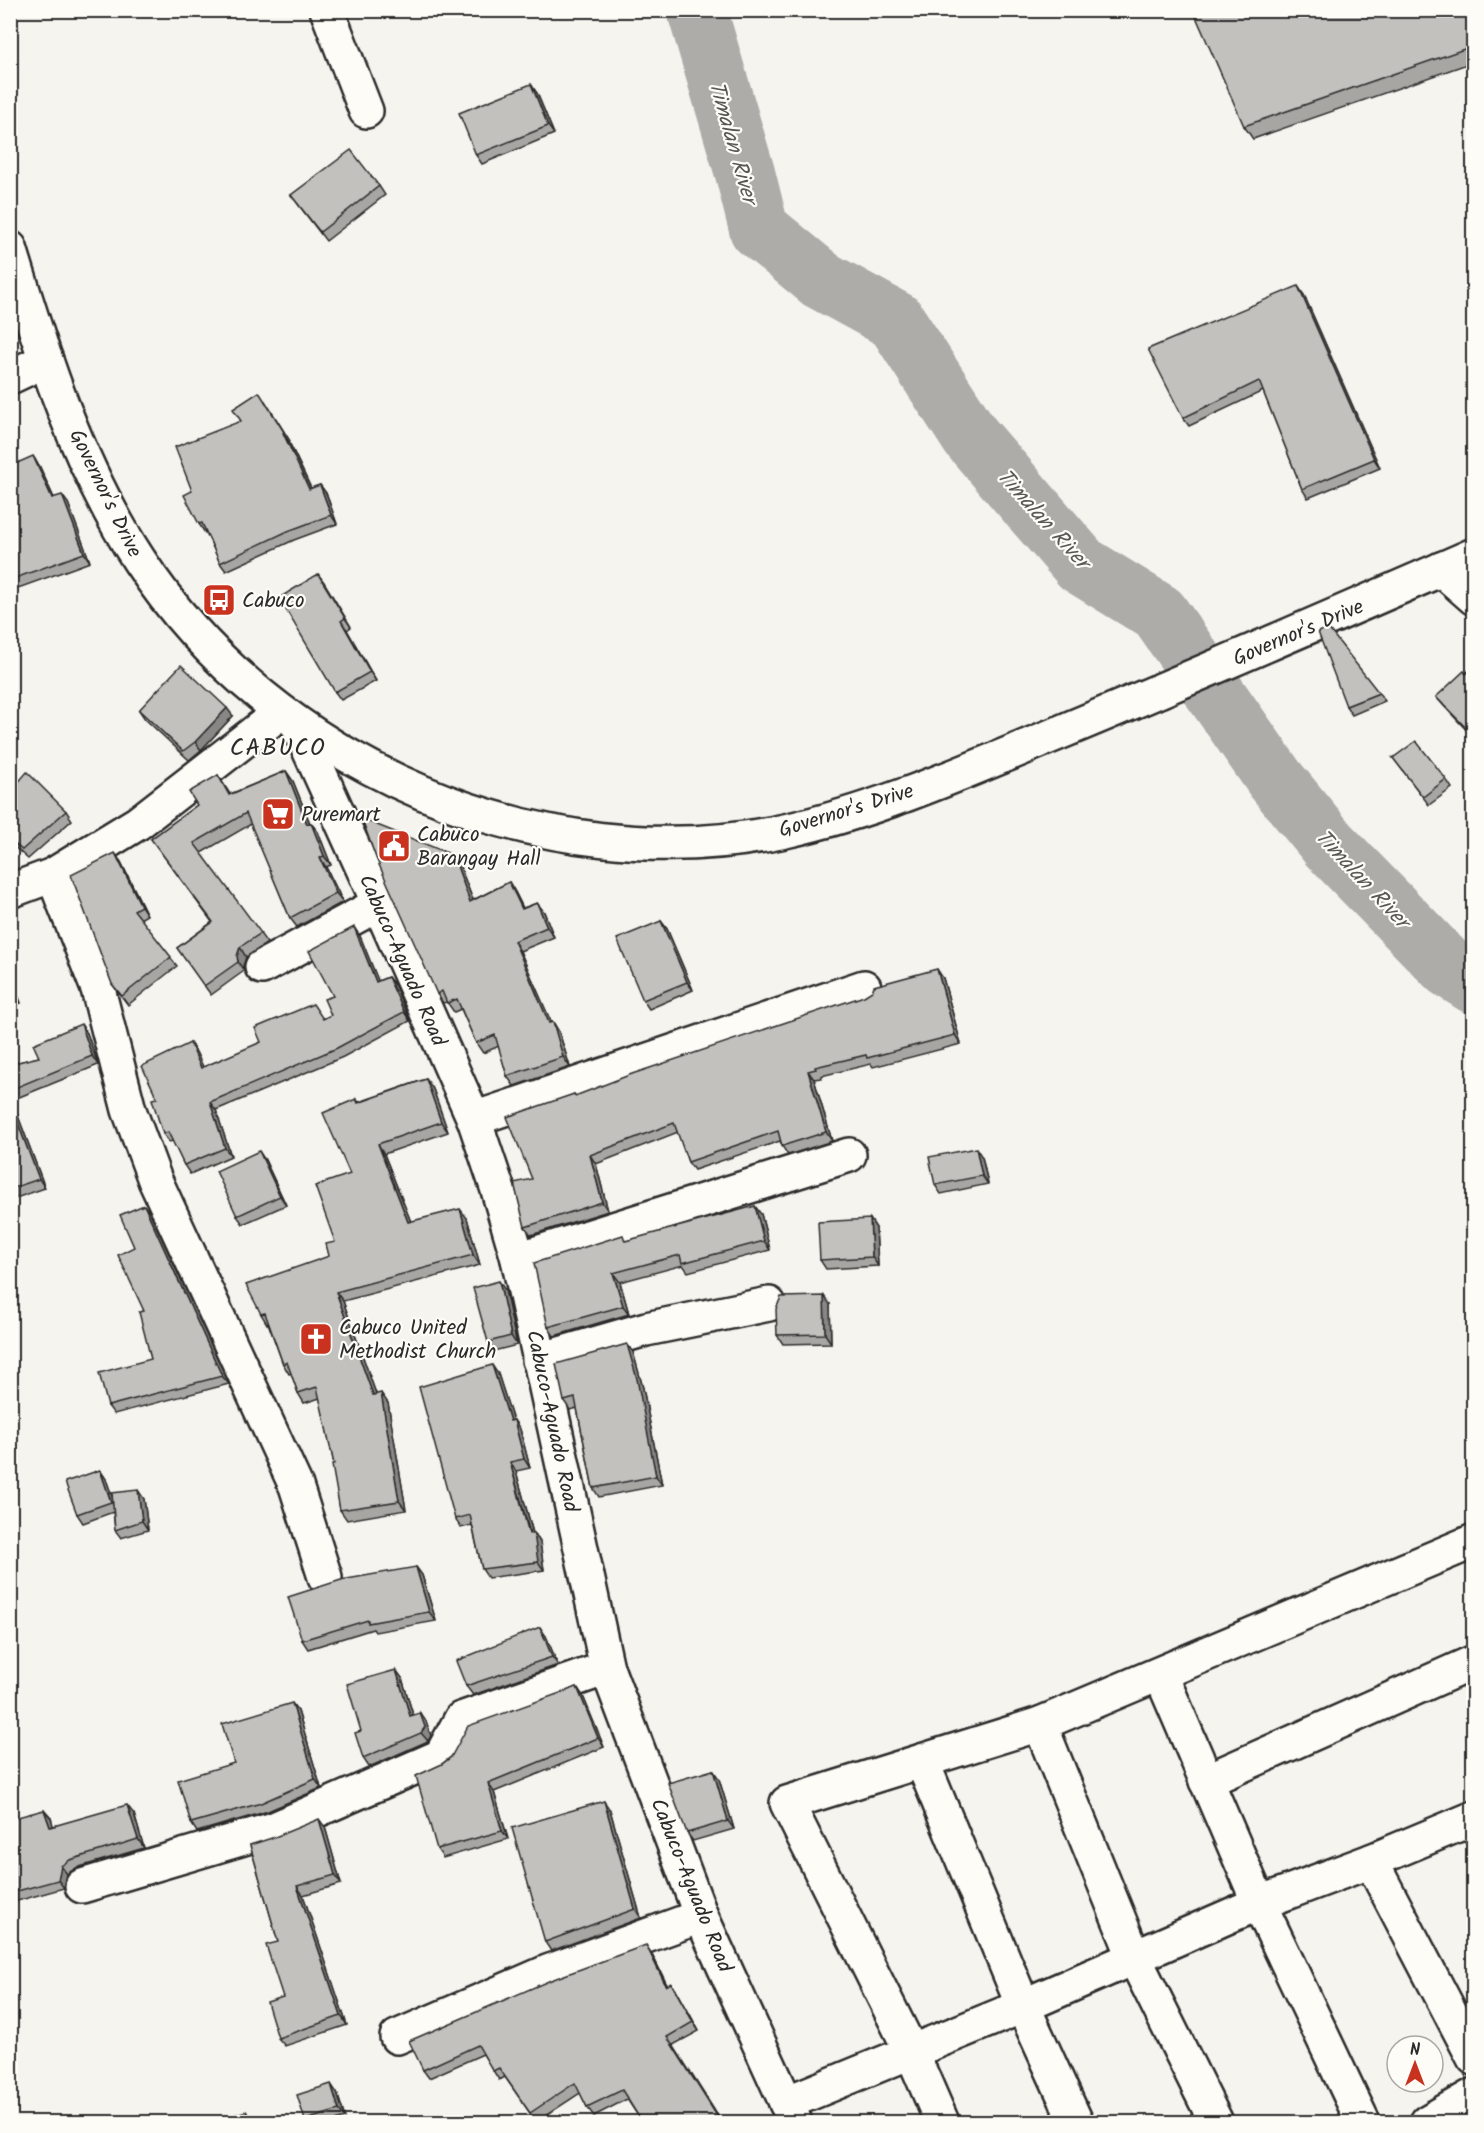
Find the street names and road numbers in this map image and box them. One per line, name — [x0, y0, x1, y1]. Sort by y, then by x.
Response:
street label: Governor's Drive — [59, 424, 150, 564]
street label: Governor's Drive — [1228, 591, 1370, 676]
street label: Governor's Drive — [775, 775, 918, 848]
street label: Cabuco-Aguado Road — [349, 869, 455, 1052]
street label: Cabuco-Aguado Road — [516, 1327, 587, 1516]
street label: Cabuco-Aguado Road — [641, 1793, 741, 1978]

